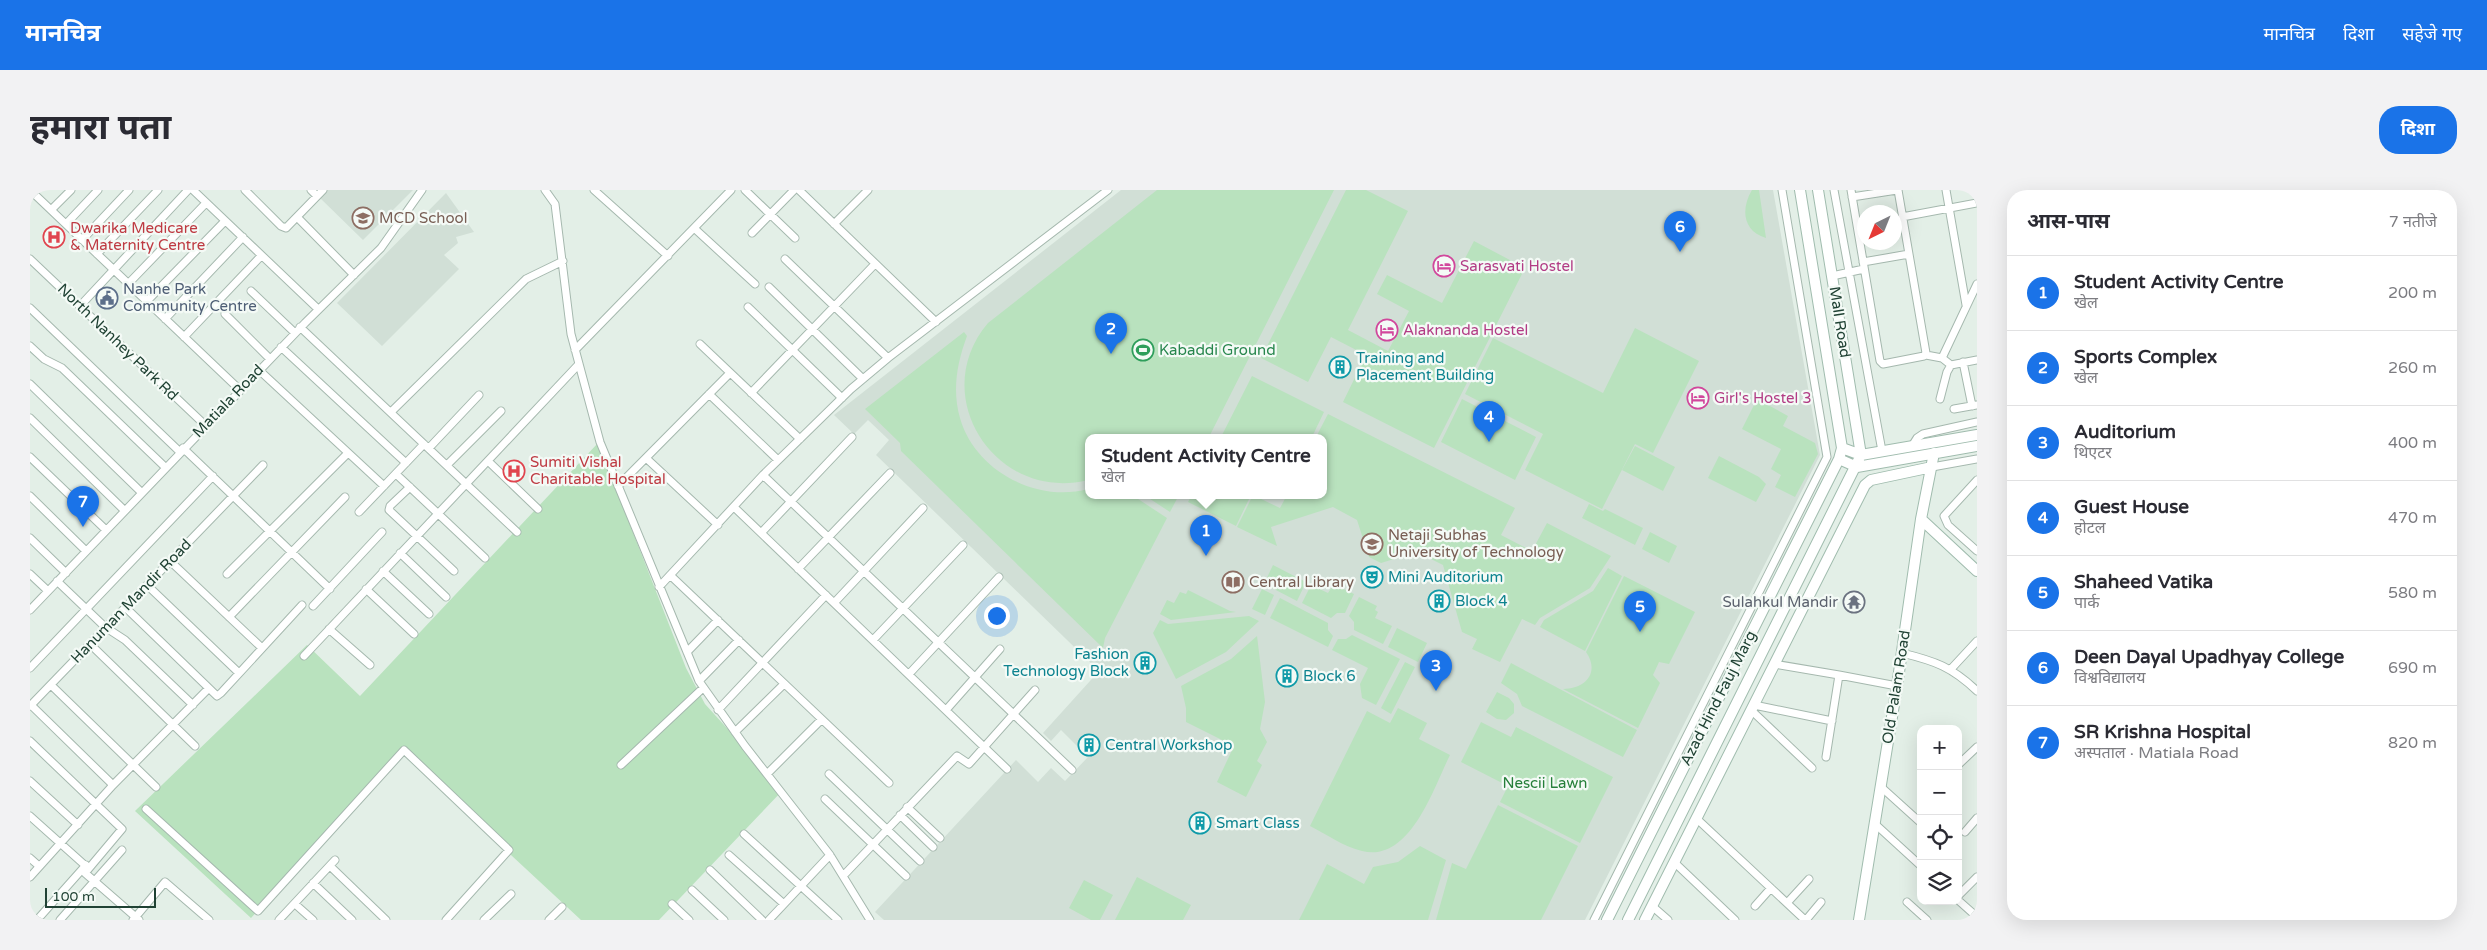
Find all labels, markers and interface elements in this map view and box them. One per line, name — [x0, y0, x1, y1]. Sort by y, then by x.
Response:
text: मानचित्र — [25, 19, 101, 48]
text: मानचित्र — [2264, 23, 2315, 45]
text: दिशा — [2343, 23, 2374, 45]
text: सहेजे गए — [2402, 23, 2462, 45]
button: दिशा — [2379, 106, 2457, 154]
text: हमारा पता — [30, 107, 171, 149]
north arrow — [1857, 205, 1902, 250]
school or university icon: MCD School — [351, 206, 375, 230]
place label: MCD School — [379, 209, 467, 227]
text: आस-पास — [2027, 209, 2110, 234]
pin: 6 — [1664, 211, 1696, 252]
text: 7 नतीजे — [2389, 212, 2437, 232]
place label: Dwarika Medicare & Maternity Centre — [70, 219, 205, 254]
hospital icon: Dwarika Medicare & Maternity Centre — [42, 225, 66, 249]
hotel icon: Sarasvati Hostel — [1432, 254, 1456, 278]
place label: Sarasvati Hostel — [1460, 257, 1574, 275]
text: Student Activity Centre — [2074, 271, 2284, 293]
street label: North Nanhey Park Rd — [54, 280, 182, 404]
place label: Nanhe Park Community Centre — [123, 280, 257, 315]
text: 1 — [2038, 283, 2048, 303]
text: 200 m — [2388, 283, 2437, 303]
street label: Mall Road — [1825, 285, 1855, 359]
public building icon: Nanhe Park Community Centre — [95, 286, 119, 310]
text: खेल — [2074, 293, 2098, 313]
pin: 2 — [1095, 313, 1127, 354]
hotel icon: Alaknanda Hostel — [1375, 318, 1399, 342]
place label: Alaknanda Hostel — [1403, 321, 1528, 339]
sports icon: Kabaddi Ground — [1131, 338, 1155, 362]
place label: Kabaddi Ground — [1159, 341, 1276, 359]
text: Sports Complex — [2074, 346, 2217, 368]
place label: Training and Placement Building — [1356, 349, 1494, 384]
building icon: Training and Placement Building — [1328, 355, 1352, 379]
text: 2 — [2038, 358, 2048, 378]
text: 260 m — [2388, 358, 2437, 378]
street label: Matiala Road — [189, 361, 267, 441]
text: खेल — [2074, 368, 2098, 388]
hotel icon: Girl's Hostel 3 — [1686, 386, 1710, 410]
place label: Girl's Hostel 3 — [1714, 389, 1812, 407]
pin: 4 — [1473, 401, 1505, 442]
text: Auditorium — [2074, 421, 2176, 443]
text: 3 — [2038, 433, 2048, 453]
text: 400 m — [2388, 433, 2437, 453]
popup — [1085, 434, 1327, 499]
text: थिएटर — [2074, 443, 2112, 463]
text: Student Activity Centre — [1101, 445, 1311, 467]
place label: Sumiti Vishal Charitable Hospital — [530, 453, 666, 488]
hospital icon: Sumiti Vishal Charitable Hospital — [502, 459, 526, 483]
text: खेल — [1101, 467, 1125, 487]
pin: 7 — [67, 486, 99, 527]
text: Guest House — [2074, 496, 2189, 518]
text: 4 — [2038, 508, 2048, 528]
text: 470 m — [2388, 508, 2437, 528]
pin: 1 — [1190, 515, 1222, 556]
text: होटल — [2074, 518, 2106, 538]
place label: Netaji Subhas University of Technology — [1388, 526, 1564, 561]
school or university icon: Netaji Subhas University of Technology — [1360, 532, 1384, 556]
street label: Hanuman Mandir Road — [67, 535, 195, 667]
theatre icon: Mini Auditorium — [1360, 565, 1384, 589]
place label: Mini Auditorium — [1388, 568, 1503, 586]
library icon: Central Library — [1221, 570, 1245, 594]
text: Shaheed Vatika — [2074, 571, 2213, 593]
place label: Central Library — [1249, 573, 1354, 591]
text: 5 — [2038, 583, 2048, 603]
text: 580 m — [2388, 583, 2437, 603]
building icon: Block 4 — [1427, 589, 1451, 613]
temple icon: Sulahkul Mandir — [1842, 590, 1866, 614]
pin: 5 — [1624, 591, 1656, 632]
place label: Block 4 — [1455, 592, 1508, 610]
place label: Sulahkul Mandir — [1723, 593, 1838, 611]
text: पार्क — [2074, 593, 2100, 613]
your location — [984, 603, 1010, 629]
street label: Azad Hind Fauj Marg — [1676, 628, 1760, 768]
street label: Old Palam Road — [1878, 629, 1914, 745]
place label: Fashion Technology Block — [1003, 645, 1129, 680]
text: Deen Dayal Upadhyay College — [2074, 646, 2344, 668]
pin: 3 — [1420, 650, 1452, 691]
building icon: Fashion Technology Block — [1133, 651, 1157, 675]
text: 6 — [2038, 658, 2048, 678]
text: 690 m — [2388, 658, 2437, 678]
building icon: Block 6 — [1275, 664, 1299, 688]
place label: Block 6 — [1303, 667, 1356, 685]
text: विश्वविद्यालय — [2074, 668, 2145, 688]
text: SR Krishna Hospital — [2074, 721, 2251, 743]
map controls — [1917, 725, 1962, 905]
button: + — [1917, 725, 1962, 770]
building icon: Central Workshop — [1077, 733, 1101, 757]
text: 7 — [2038, 733, 2048, 753]
text: 820 m — [2388, 733, 2437, 753]
place label: Central Workshop — [1105, 736, 1233, 754]
text: अस्पताल · Matiala Road — [2074, 743, 2239, 763]
button: − — [1917, 770, 1962, 815]
park label: Nescii Lawn — [1503, 774, 1587, 792]
building icon: Smart Class — [1188, 811, 1212, 835]
place label: Smart Class — [1216, 814, 1300, 832]
button: locate — [1917, 815, 1962, 860]
button: layers — [1917, 860, 1962, 905]
scale bar — [45, 885, 156, 908]
text: 100 m — [52, 888, 95, 905]

